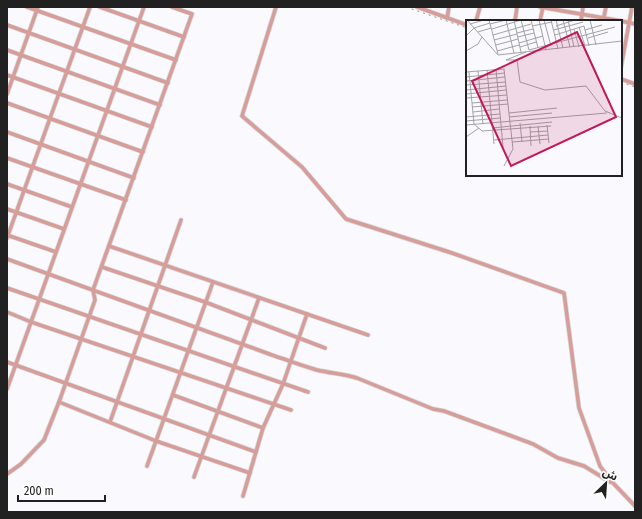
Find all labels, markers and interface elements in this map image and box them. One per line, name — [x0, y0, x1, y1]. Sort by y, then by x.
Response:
inset map — [466, 20, 622, 176]
north arrow — [586, 463, 626, 503]
text: ش — [600, 465, 620, 483]
scale bar — [18, 477, 105, 503]
text: 200 m — [24, 484, 54, 498]

